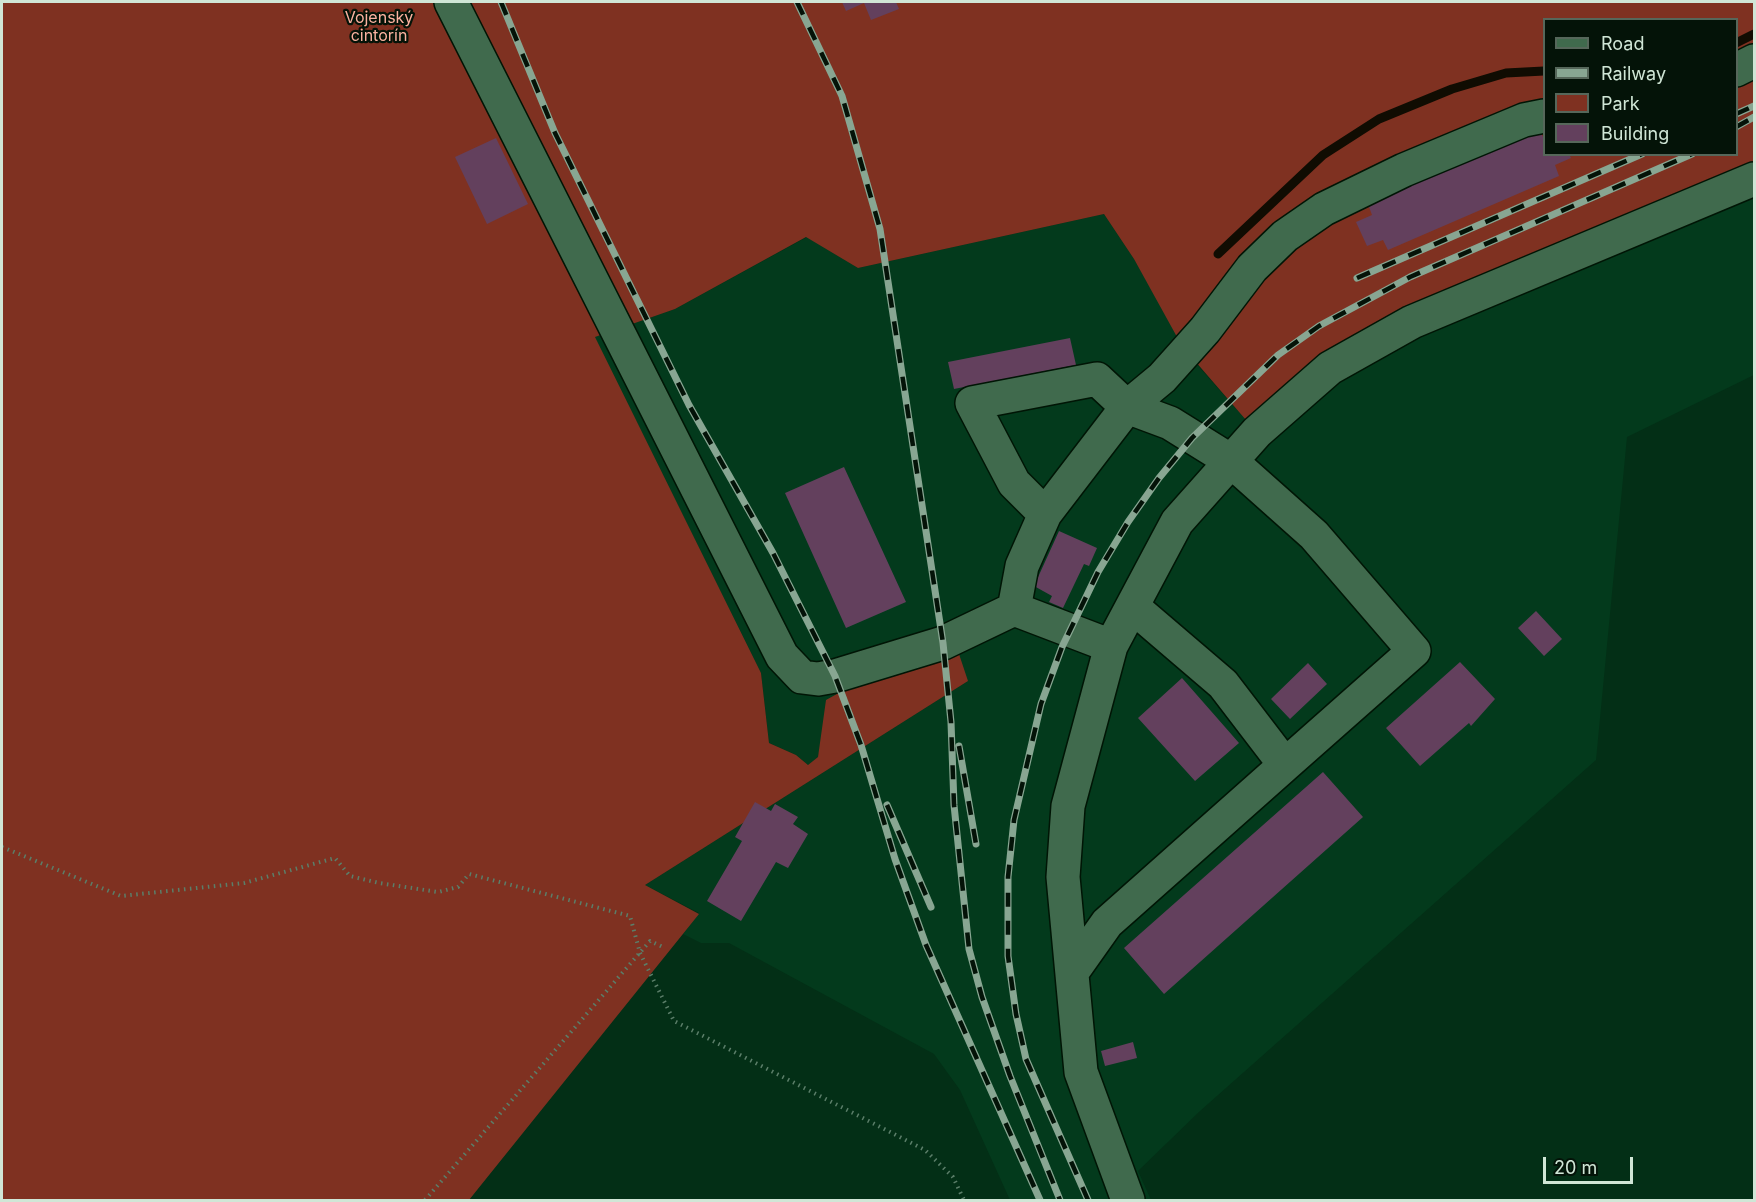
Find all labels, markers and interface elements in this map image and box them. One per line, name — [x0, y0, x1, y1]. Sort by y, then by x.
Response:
park label: Vojenský cintorín — [345, 8, 413, 46]
legend — [1543, 18, 1738, 156]
text: Road — [1601, 33, 1644, 54]
text: Railway — [1601, 63, 1666, 84]
text: Park — [1601, 93, 1640, 114]
text: Building — [1601, 123, 1669, 144]
scale bar — [1546, 1145, 1636, 1183]
text: 20 m — [1554, 1157, 1597, 1178]

